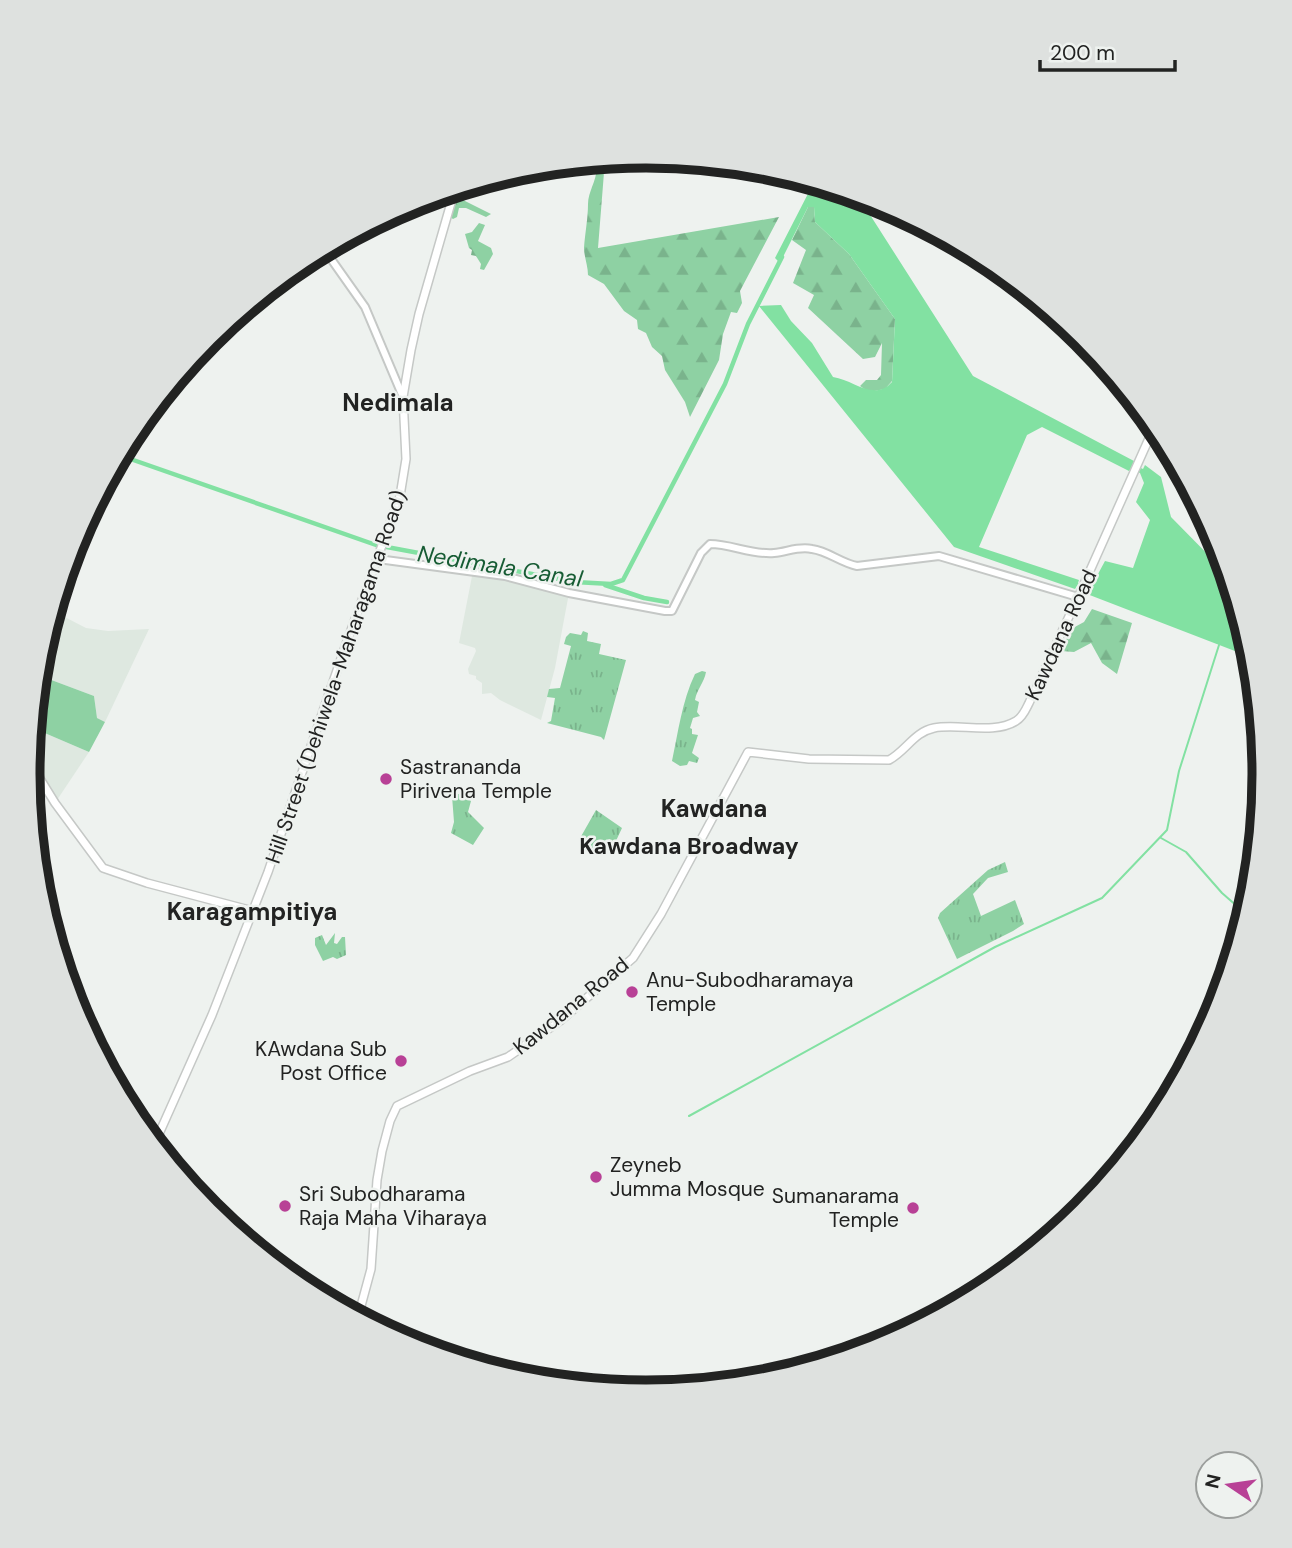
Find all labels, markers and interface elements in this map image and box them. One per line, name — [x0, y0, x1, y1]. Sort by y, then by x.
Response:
scale bar — [1040, 28, 1175, 72]
text: 200 m — [1050, 39, 1115, 67]
district label: Nedimala — [342, 387, 454, 418]
street label: Hill Street (Dehiwela-Maharagama Road) — [259, 487, 413, 867]
water label: Nedimala Canal — [415, 538, 585, 594]
street label: Kawdana Road — [1018, 565, 1104, 705]
place label: Sastrananda Pirivena Temple — [400, 753, 552, 805]
marker: Sastrananda Pirivena Temple — [378, 771, 394, 787]
district label: Kawdana — [661, 793, 767, 824]
district label: Kawdana Broadway — [579, 831, 799, 861]
district label: Karagampitiya — [167, 896, 337, 927]
street label: Kawdana Road — [507, 951, 635, 1061]
place label: Anu-Subodharamaya Temple — [646, 966, 853, 1018]
marker: Anu-Subodharamaya Temple — [624, 984, 640, 1000]
place label: KAwdana Sub Post Office — [255, 1035, 387, 1087]
marker: KAwdana Sub Post Office — [393, 1053, 409, 1069]
place label: Zeyneb Jumma Mosque — [610, 1151, 765, 1203]
marker: Zeyneb Jumma Mosque — [588, 1169, 604, 1185]
place label: Sri Subodharama Raja Maha Viharaya — [299, 1180, 487, 1232]
place label: Sumanarama Temple — [772, 1182, 899, 1234]
marker: Sri Subodharama Raja Maha Viharaya — [277, 1198, 293, 1214]
marker: Sumanarama Temple — [905, 1200, 921, 1216]
north arrow — [1194, 1450, 1264, 1520]
text: N — [1199, 1472, 1227, 1491]

